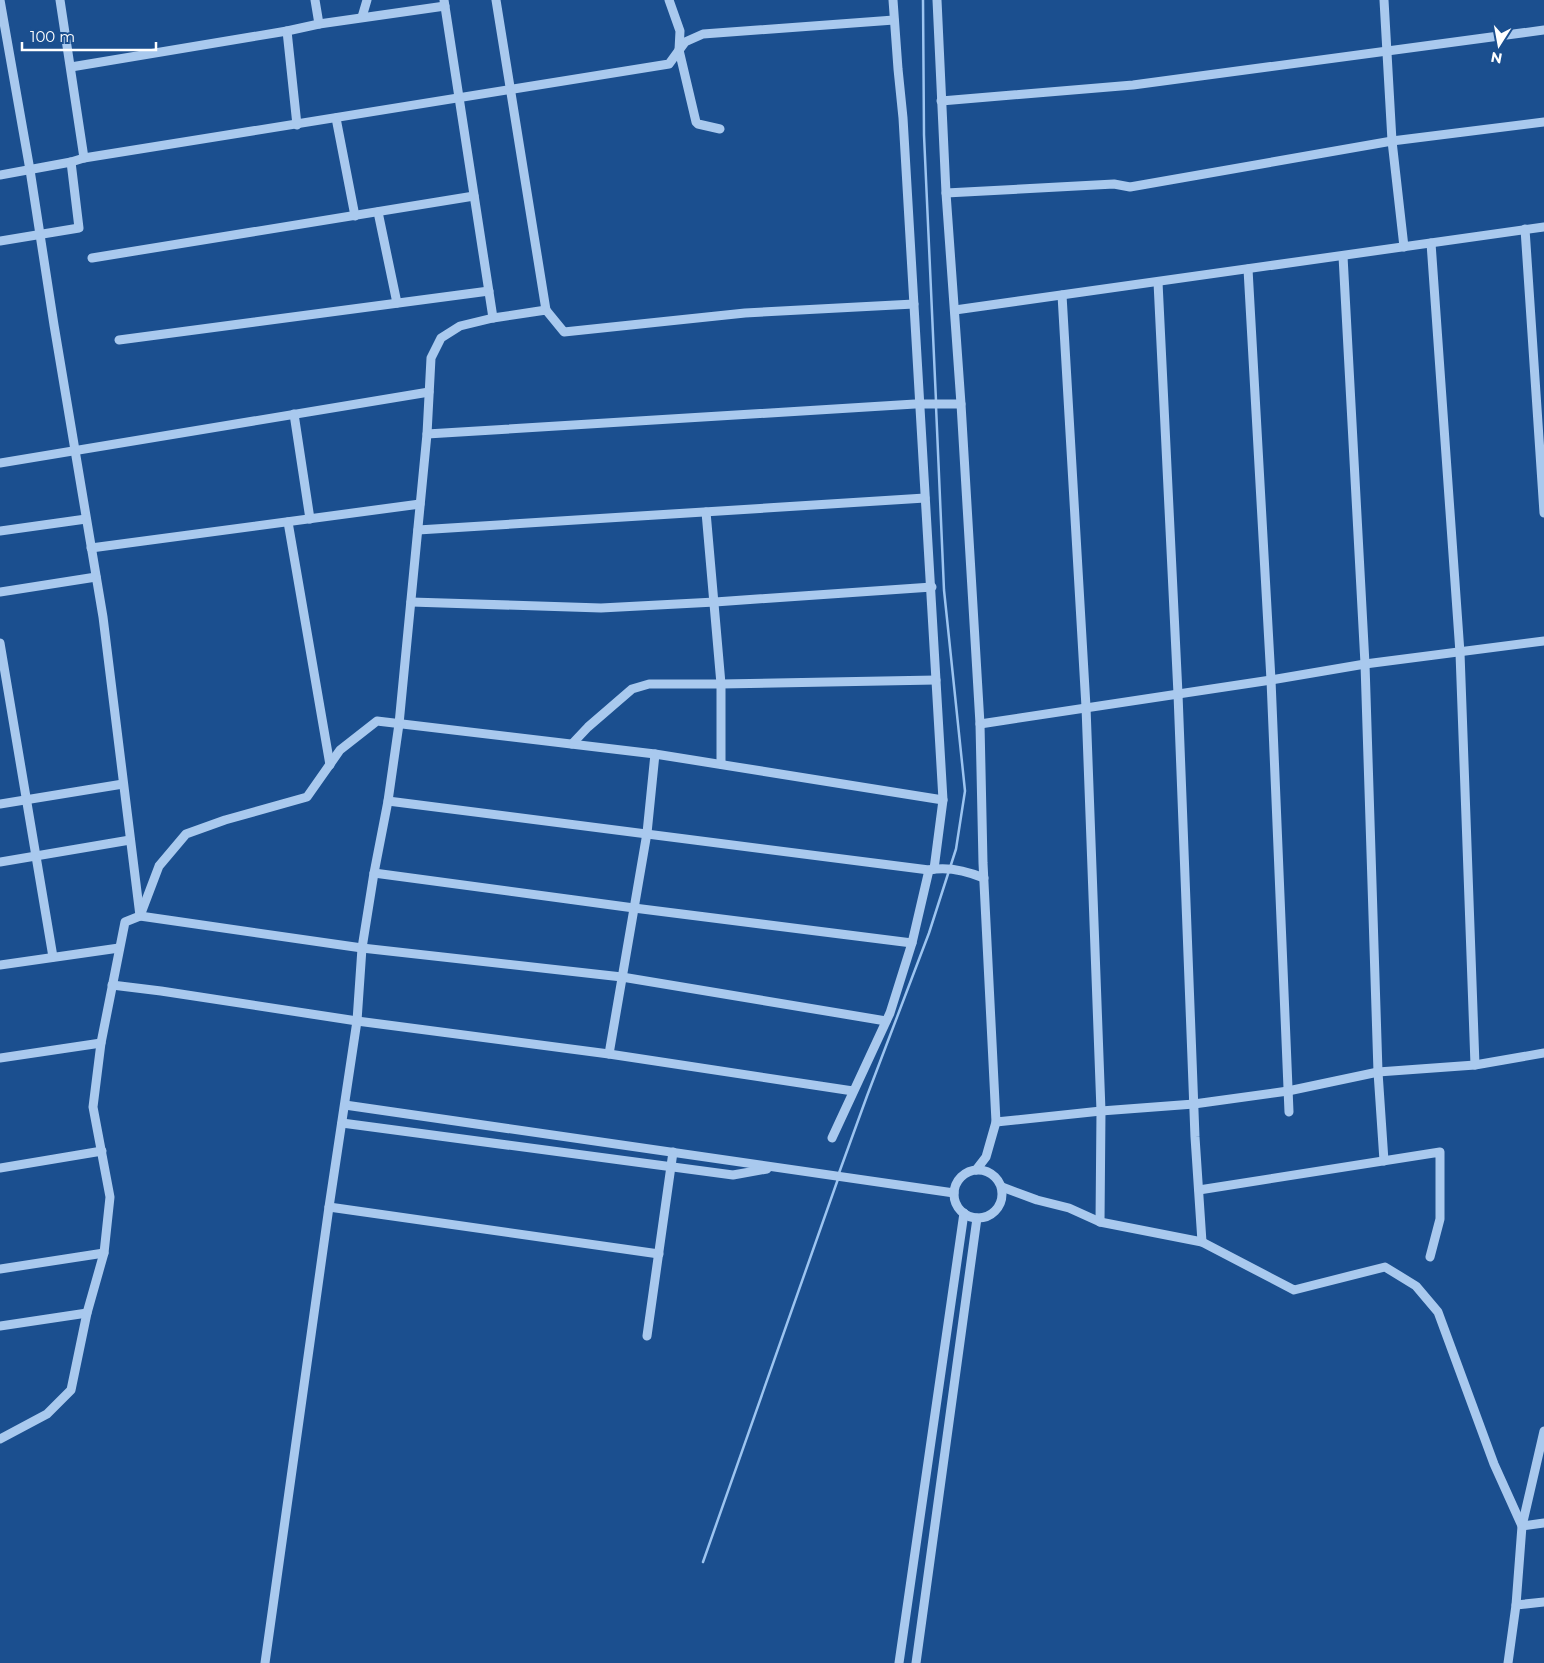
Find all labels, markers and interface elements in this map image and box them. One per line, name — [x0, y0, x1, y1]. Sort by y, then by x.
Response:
scale bar — [22, 20, 156, 52]
north arrow — [1474, 20, 1524, 70]
text: 100 m — [30, 27, 75, 46]
text: N — [1489, 48, 1504, 68]

